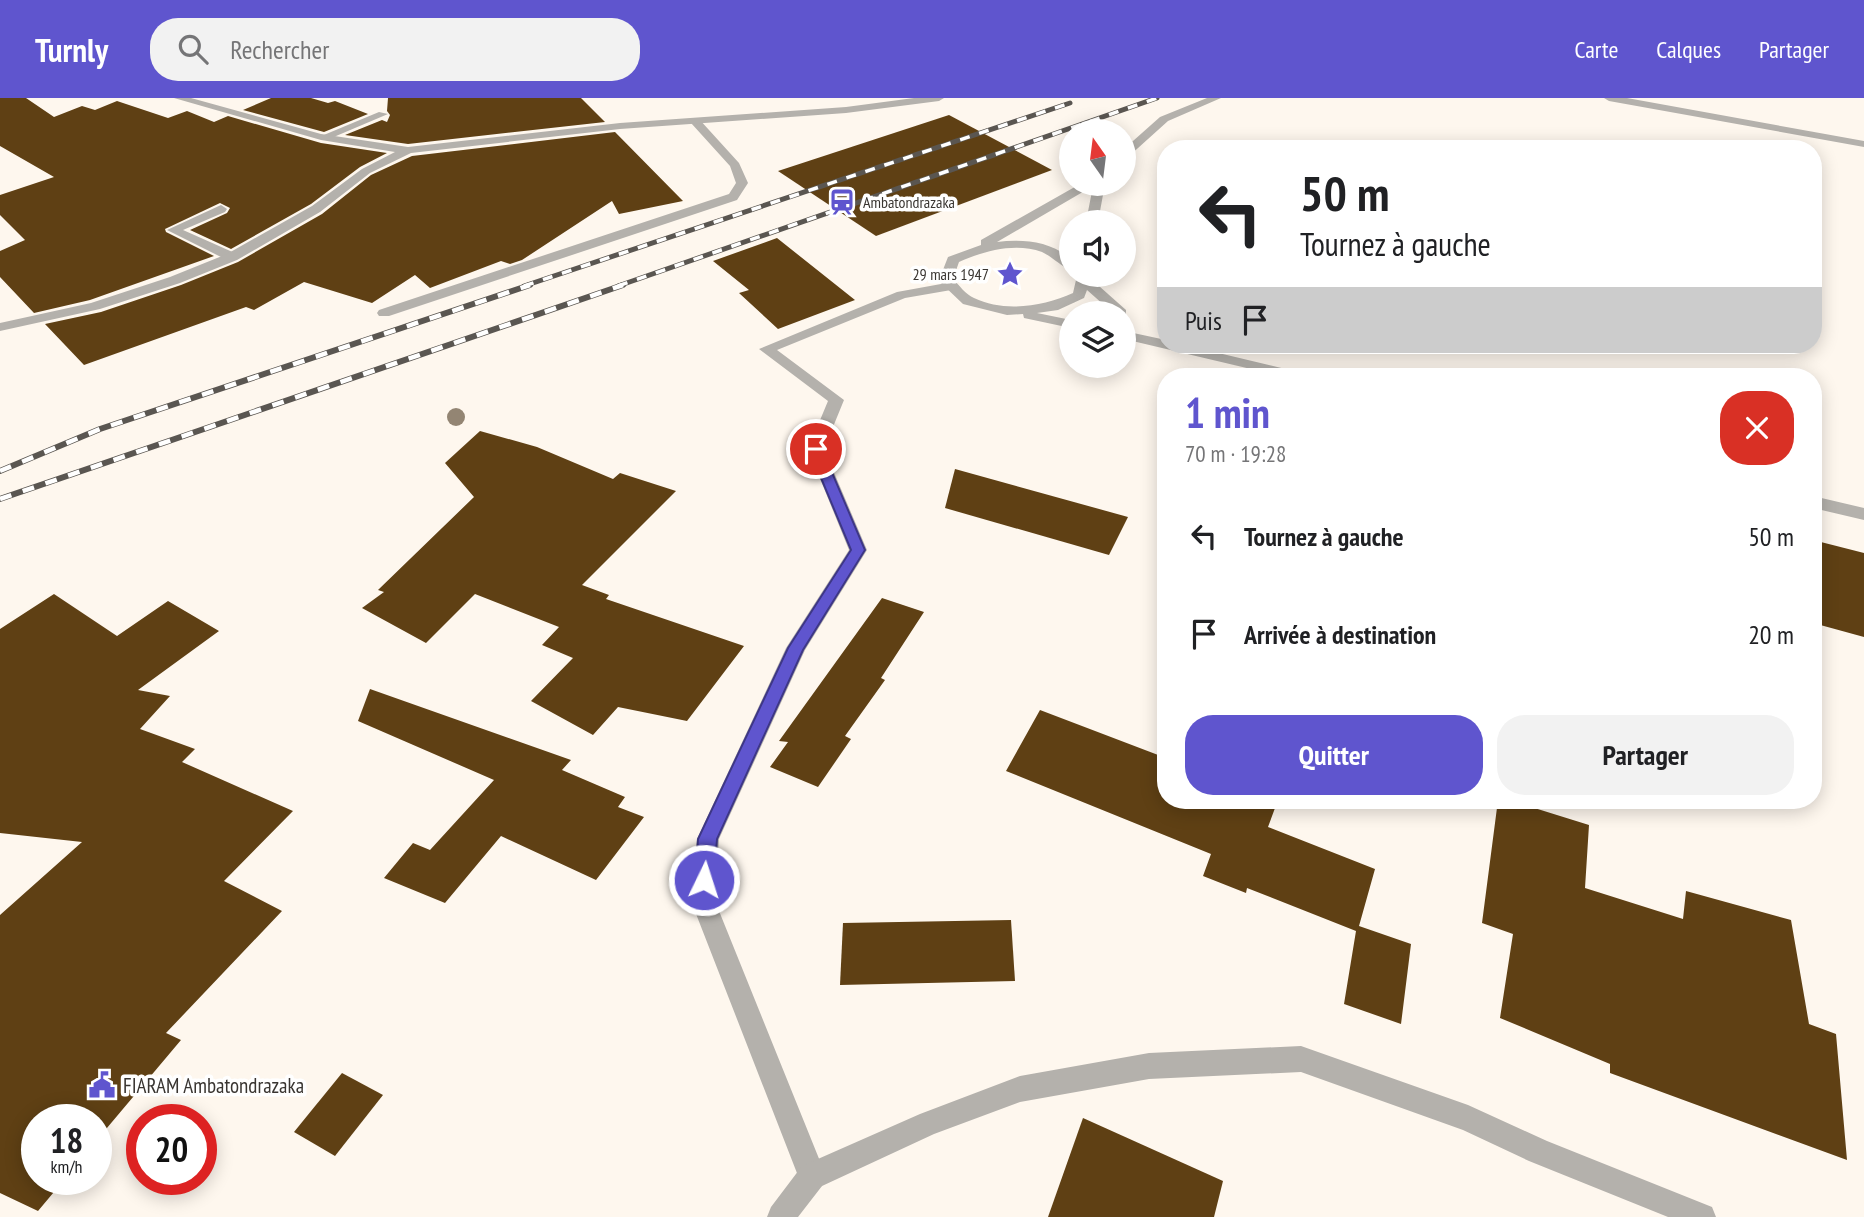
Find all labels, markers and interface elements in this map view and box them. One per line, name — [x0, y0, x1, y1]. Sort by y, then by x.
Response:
search box — [150, 18, 640, 81]
text: Turnly — [35, 28, 108, 71]
icon: search — [174, 30, 212, 68]
text: Rechercher — [230, 33, 329, 66]
text: Carte — [1575, 34, 1618, 65]
text: Calques — [1656, 34, 1721, 65]
text: Partager — [1759, 34, 1829, 65]
north arrow — [1059, 119, 1136, 196]
map controls — [1059, 119, 1136, 378]
text: 50 m — [1300, 161, 1389, 225]
icon: left — [1185, 168, 1276, 259]
station icon: Ambatondrazaka — [827, 187, 857, 217]
place label: Ambatondrazaka — [863, 192, 955, 212]
button: sound — [1059, 210, 1136, 287]
text: Tournez à gauche — [1300, 223, 1491, 265]
place icon: 29 mars 1947 — [995, 259, 1025, 289]
place label: 29 mars 1947 — [912, 264, 989, 284]
button: layers — [1059, 301, 1136, 378]
icon: arrive — [1236, 301, 1274, 339]
text: Puis — [1185, 304, 1222, 337]
text: 1 min — [1185, 385, 1270, 440]
button: close — [1720, 391, 1794, 465]
pin — [786, 419, 846, 479]
icon: arrive — [797, 430, 835, 468]
text: 70 m · 19:28 — [1185, 439, 1286, 468]
icon: left — [1185, 517, 1223, 555]
text: Tournez à gauche — [1244, 520, 1404, 553]
text: 50 m — [1748, 520, 1794, 553]
icon: arrive — [1185, 615, 1223, 653]
text: Arrivée à destination — [1244, 618, 1436, 651]
text: 20 m — [1748, 618, 1794, 651]
button: Quitter — [1185, 715, 1483, 795]
button: Partager — [1497, 715, 1794, 795]
position arrow — [667, 843, 741, 917]
public building icon: FIARAM Ambatondrazaka — [87, 1070, 117, 1100]
place label: FIARAM Ambatondrazaka — [123, 1072, 304, 1099]
speed limit sign: 20 — [126, 1104, 217, 1195]
text: 18 — [50, 1117, 83, 1163]
text: km/h — [51, 1155, 82, 1178]

